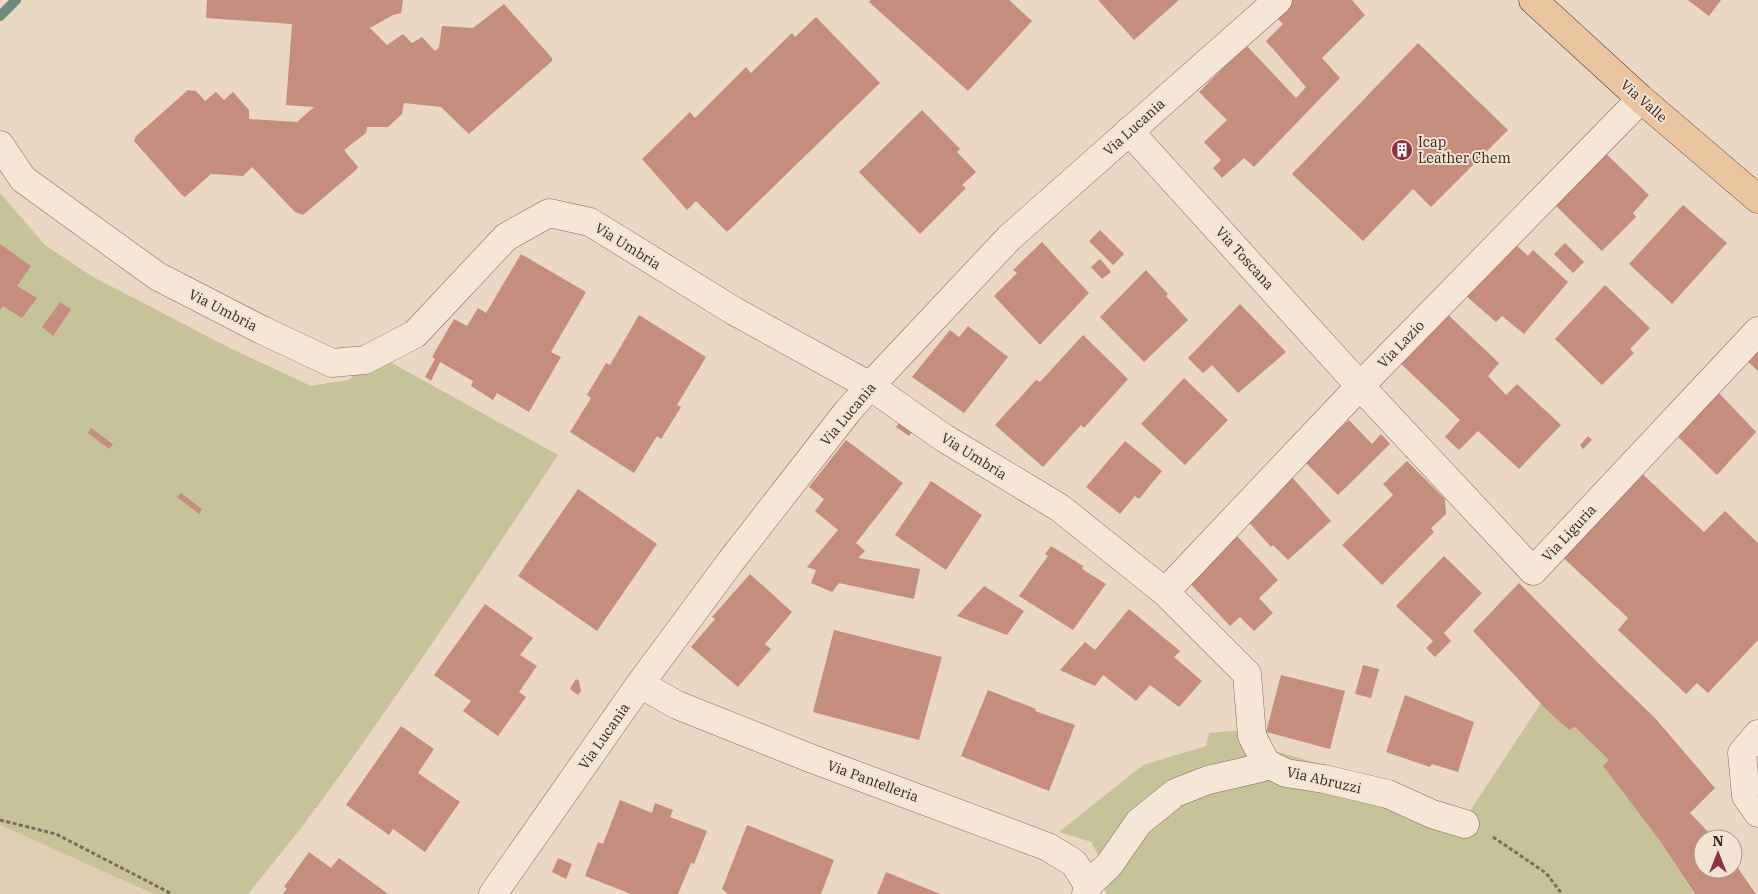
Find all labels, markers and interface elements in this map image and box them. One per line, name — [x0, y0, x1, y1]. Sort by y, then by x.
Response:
street label: Via Valle — [1617, 76, 1671, 126]
street label: Via Lucania — [1099, 94, 1169, 159]
place label: Icap Leather Chem — [1418, 133, 1511, 167]
building icon: Icap Leather Chem — [1390, 138, 1414, 162]
street label: Via Umbria — [592, 219, 665, 274]
street label: Via Toscana — [1212, 223, 1278, 294]
street label: Via Umbria — [186, 285, 261, 335]
street label: Via Lazio — [1374, 316, 1428, 372]
street label: Via Lucania — [816, 378, 880, 449]
street label: Via Umbria — [938, 429, 1011, 484]
street label: Via Liguria — [1538, 500, 1600, 565]
street label: Via Lucania — [575, 699, 634, 773]
street label: Via Pantelleria — [825, 756, 922, 806]
street label: Via Abruzzi — [1285, 763, 1363, 797]
north arrow — [1693, 829, 1743, 879]
text: N — [1712, 832, 1724, 850]

